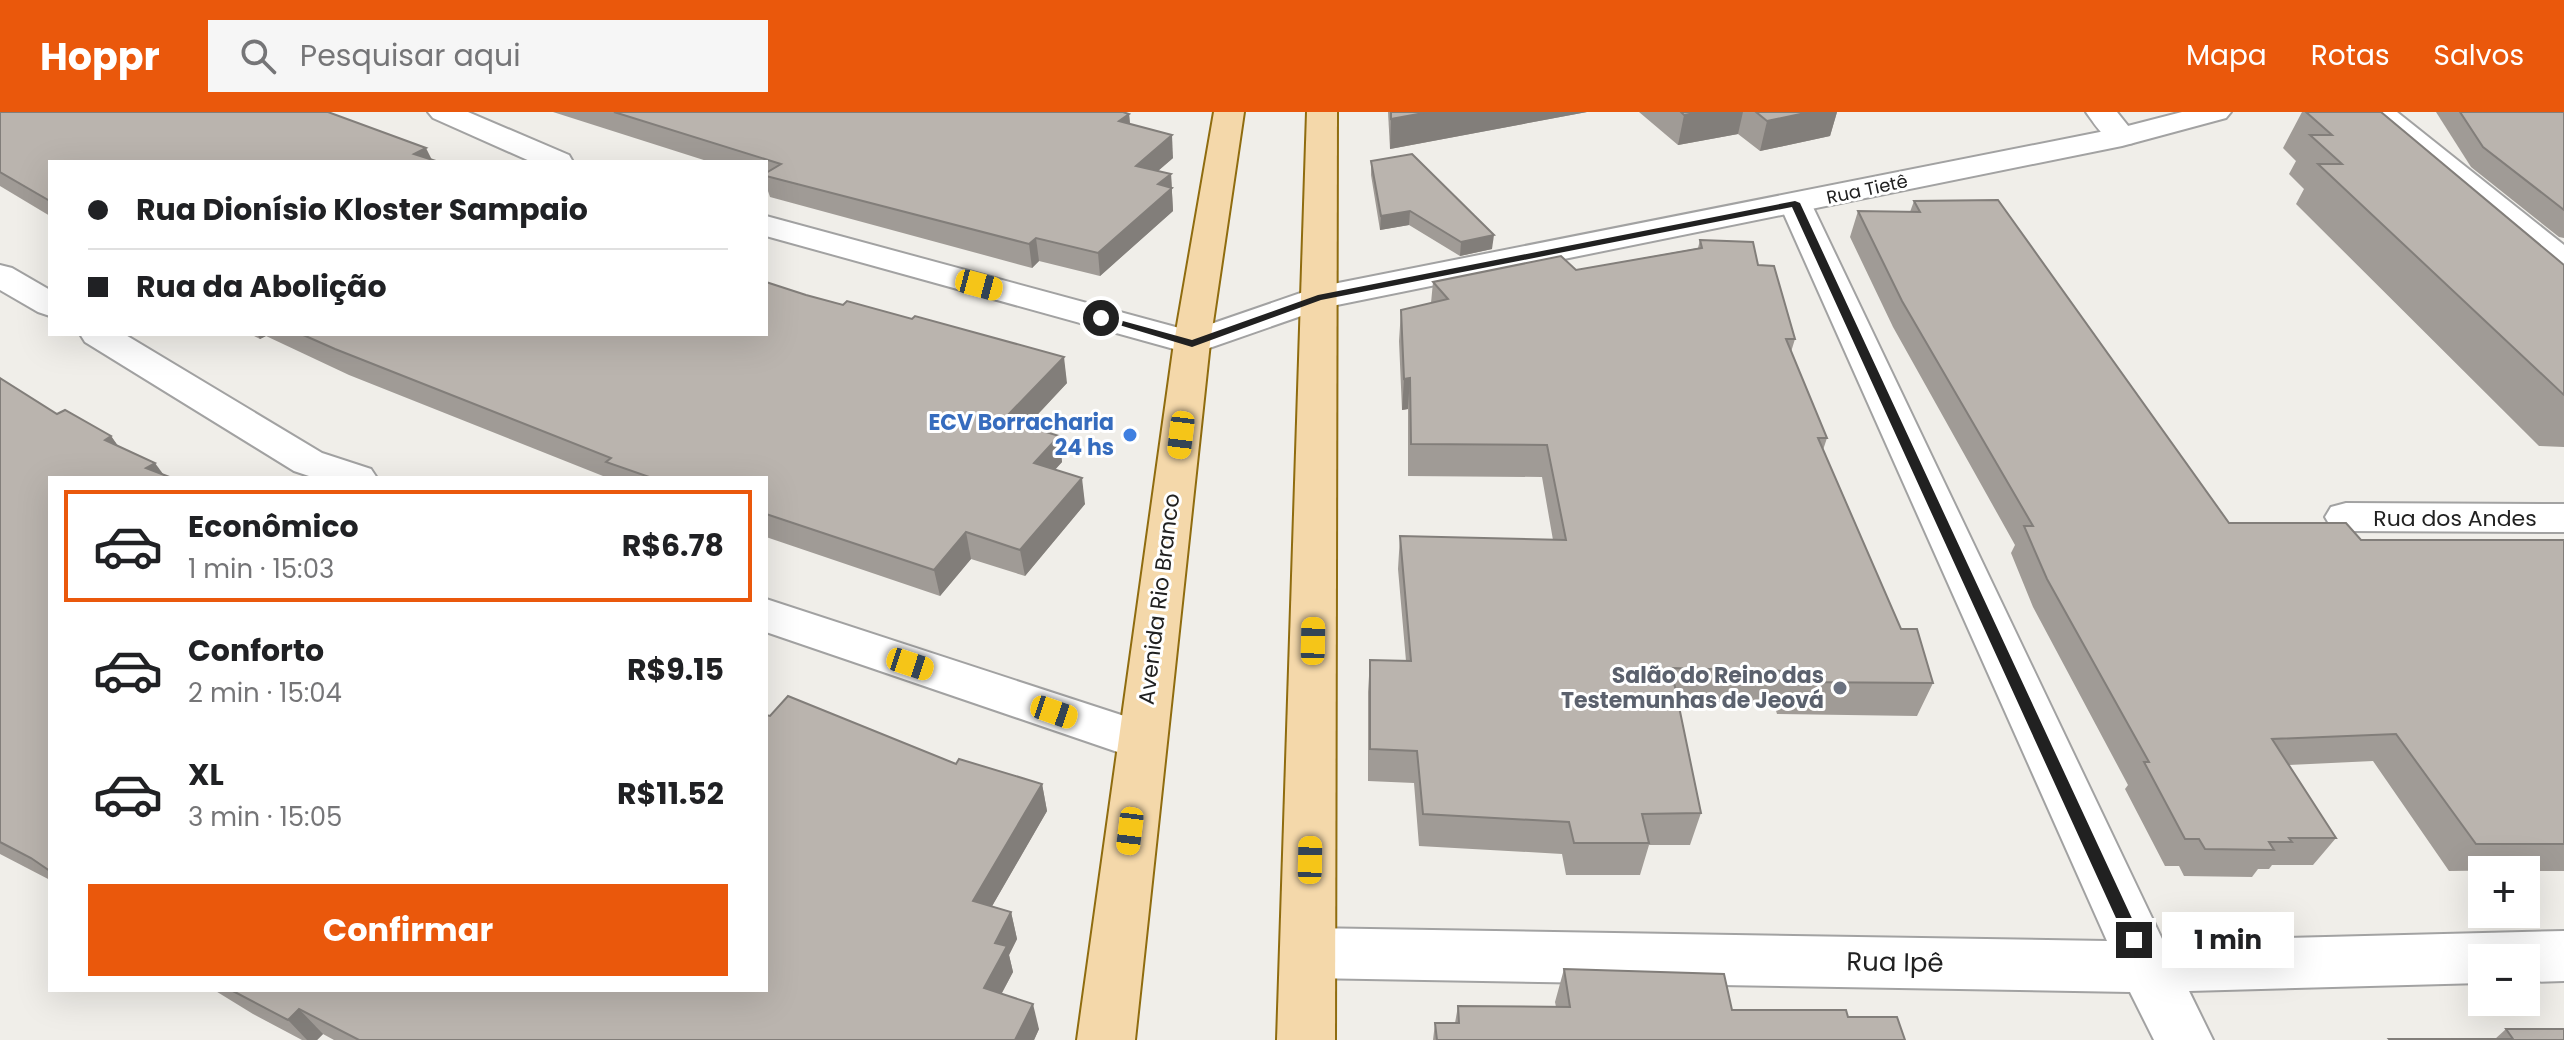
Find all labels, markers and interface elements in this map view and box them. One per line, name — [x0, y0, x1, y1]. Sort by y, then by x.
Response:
search box — [208, 20, 768, 92]
text: Hoppr — [40, 30, 160, 83]
icon: search — [236, 34, 280, 78]
text: Pesquisar aqui — [300, 34, 521, 77]
text: Mapa — [2186, 36, 2267, 75]
text: Rotas — [2311, 36, 2390, 75]
text: Salvos — [2434, 36, 2524, 75]
street label: Rua Tietê — [1824, 168, 1910, 210]
text: Rua Dionísio Kloster Sampaio — [136, 188, 588, 231]
text: Rua da Abolição — [136, 265, 387, 308]
car — [953, 267, 1005, 303]
route start — [1083, 300, 1119, 336]
place label: ECV Borracharia 24 hs — [928, 407, 1114, 463]
car — [1166, 410, 1196, 460]
marker: ECV Borracharia 24 hs — [1121, 426, 1139, 444]
street label: Avenida Rio Branco — [1131, 492, 1187, 706]
street label: Rua dos Andes — [2373, 503, 2537, 534]
text: Econômico — [188, 505, 359, 548]
icon: car — [92, 510, 164, 582]
text: R$6.78 — [622, 524, 724, 567]
text: 1 min · 15:03 — [188, 551, 334, 587]
car — [1301, 617, 1325, 665]
text: Conforto — [188, 629, 324, 672]
icon: car — [92, 634, 164, 706]
car — [883, 645, 937, 683]
text: R$9.15 — [627, 648, 724, 691]
place label: Salão do Reino das Testemunhas de Jeová — [1561, 660, 1824, 716]
text: 2 min · 15:04 — [188, 675, 342, 711]
marker: Salão do Reino das Testemunhas de Jeová — [1831, 679, 1849, 697]
car — [1027, 693, 1081, 731]
text: XL — [188, 753, 224, 796]
icon: car — [92, 758, 164, 830]
text: R$11.52 — [617, 772, 724, 815]
text: 3 min · 15:05 — [188, 799, 342, 835]
car — [1115, 806, 1145, 856]
car — [1298, 836, 1322, 884]
map controls — [2468, 856, 2540, 1016]
button: + — [2468, 856, 2540, 928]
button: Confirmar — [88, 884, 728, 976]
callout: 1 min — [2162, 912, 2294, 968]
route end — [2116, 922, 2152, 958]
text: 1 min — [2194, 922, 2262, 958]
street label: Rua Ipê — [1846, 943, 1944, 981]
button: − — [2468, 944, 2540, 1016]

